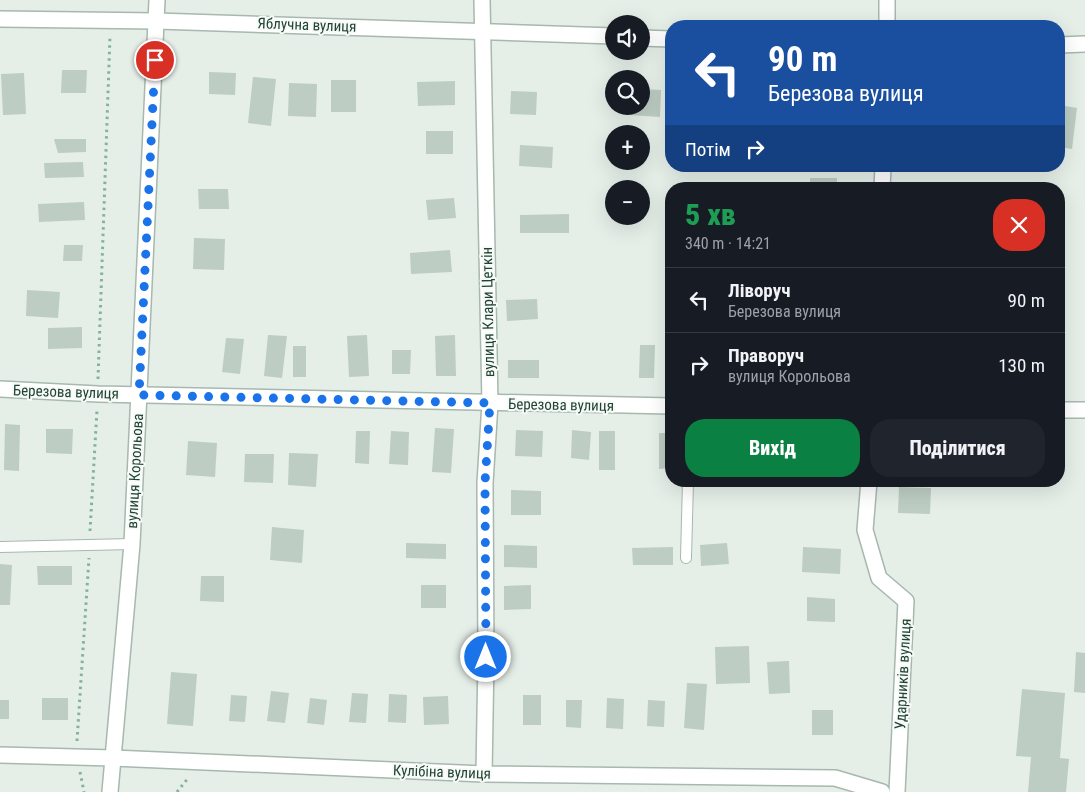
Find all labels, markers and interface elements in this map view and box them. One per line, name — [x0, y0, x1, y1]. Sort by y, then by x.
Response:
street label: Яблучна вулиця — [257, 14, 357, 36]
map controls — [605, 15, 650, 225]
button: sound — [605, 15, 650, 60]
pin — [134, 39, 176, 81]
text: 90 m — [768, 39, 837, 80]
icon: left — [685, 40, 750, 105]
icon: arrive — [141, 46, 169, 74]
button: search — [605, 70, 650, 115]
text: Березова вулиця — [768, 81, 924, 106]
button: + — [605, 125, 650, 170]
icon: right — [741, 135, 769, 163]
text: Потім — [685, 138, 731, 161]
button: − — [605, 180, 650, 225]
text: 5 хв — [685, 197, 736, 232]
button: close — [993, 199, 1045, 251]
text: 340 m · 14:21 — [685, 234, 771, 253]
street label: вулиця Клари Цеткін — [478, 247, 498, 377]
text: Ліворуч — [728, 279, 790, 302]
icon: left — [685, 286, 713, 314]
text: 90 m — [1008, 289, 1045, 312]
text: Березова вулиця — [728, 302, 841, 321]
text: Праворуч — [728, 344, 804, 367]
icon: right — [685, 351, 713, 379]
text: 130 m — [998, 354, 1045, 377]
text: вулиця Корольова — [728, 367, 851, 386]
street label: Березова вулиця — [13, 381, 119, 403]
street label: Березова вулиця — [508, 395, 614, 415]
street label: вулиця Корольова — [123, 413, 147, 529]
button: Вихід — [685, 419, 860, 477]
button: Поділитися — [870, 419, 1045, 477]
street label: Ударників вулиця — [891, 618, 915, 730]
position arrow — [459, 630, 511, 682]
street label: Кулібіна вулиця — [393, 761, 491, 783]

